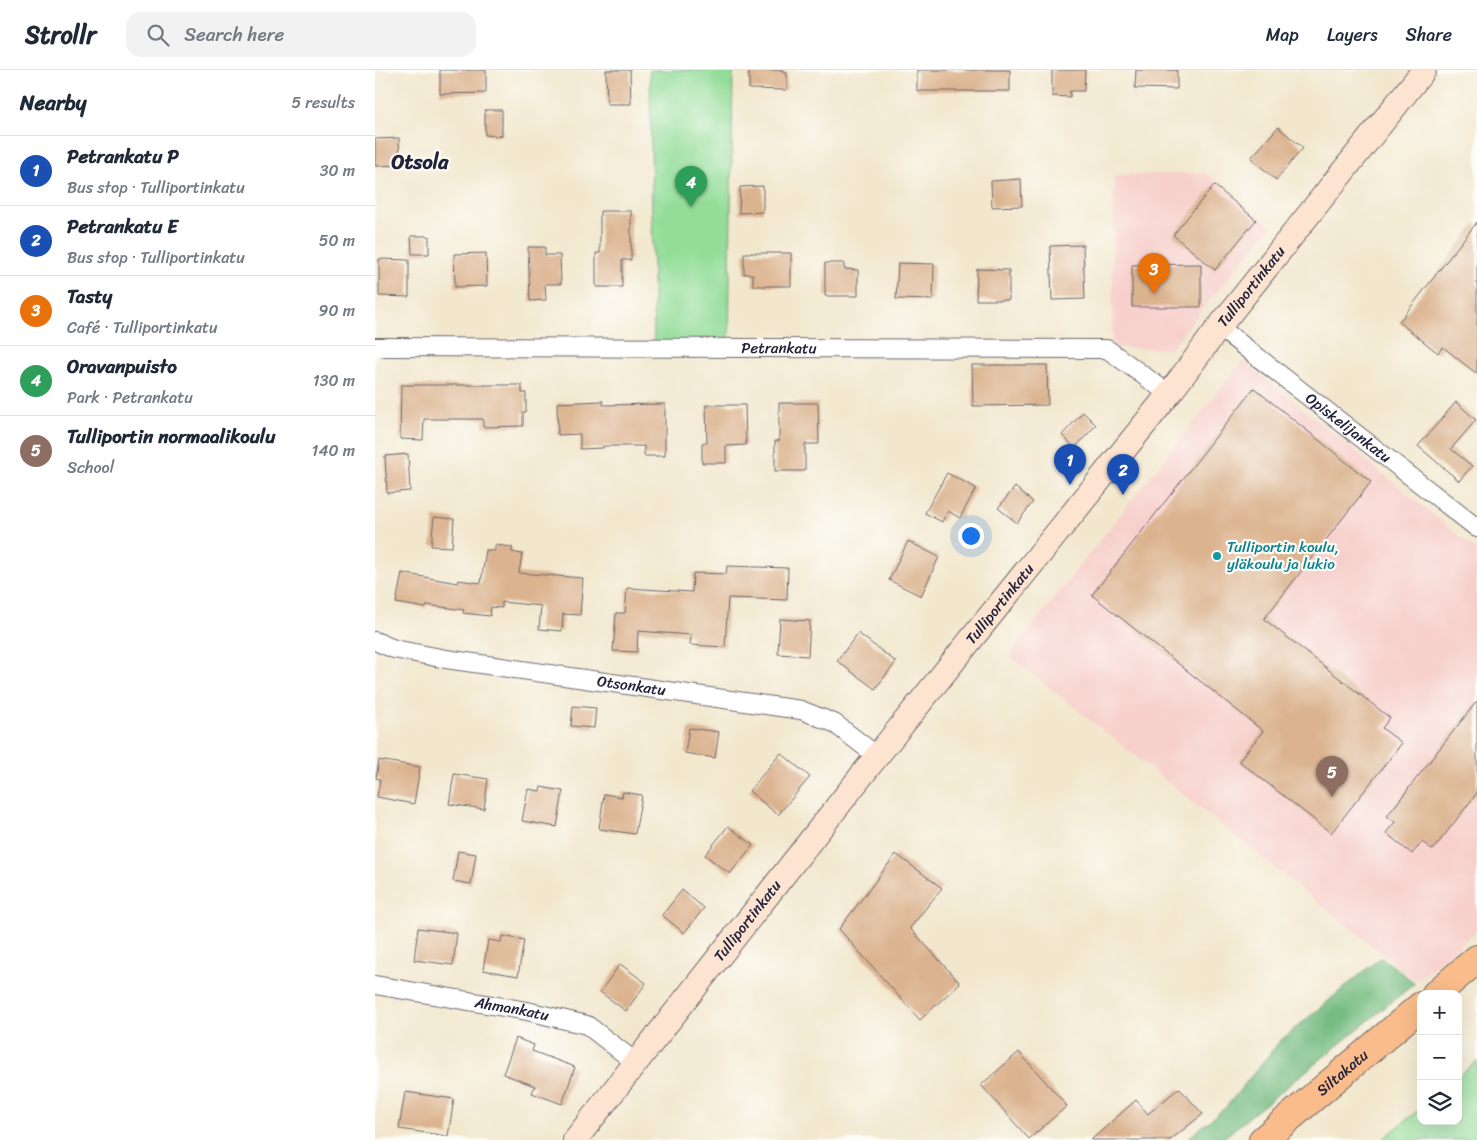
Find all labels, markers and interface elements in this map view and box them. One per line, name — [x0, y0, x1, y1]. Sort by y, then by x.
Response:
search box — [126, 12, 476, 57]
text: Strollr — [25, 14, 96, 56]
text: Search here — [184, 18, 284, 51]
text: Map — [1266, 19, 1299, 51]
text: Layers — [1327, 19, 1378, 51]
text: Share — [1406, 19, 1452, 51]
icon: search — [144, 21, 172, 49]
text: Nearby — [20, 84, 86, 122]
text: 5 results — [291, 88, 355, 117]
text: Petrankatu P — [67, 140, 179, 173]
district label: Otsola — [392, 145, 449, 180]
text: 1 — [33, 156, 39, 185]
text: 30 m — [320, 156, 355, 185]
pin: 4 — [675, 166, 707, 207]
text: Bus stop · Tulliportinkatu — [67, 173, 245, 202]
text: Petrankatu E — [67, 210, 178, 243]
text: 2 — [31, 226, 41, 255]
text: 50 m — [319, 226, 355, 255]
street label: Tulliportinkatu — [1210, 240, 1292, 333]
text: Bus stop · Tulliportinkatu — [67, 243, 245, 272]
pin: 3 — [1138, 253, 1170, 294]
text: Tasty — [67, 280, 112, 313]
text: 3 — [32, 296, 40, 325]
text: 90 m — [319, 296, 355, 325]
text: Café · Tulliportinkatu — [67, 313, 218, 342]
street label: Petrankatu — [741, 335, 817, 361]
text: Oravanpuisto — [67, 350, 177, 383]
text: 4 — [31, 366, 41, 395]
text: 130 m — [313, 366, 355, 395]
text: Park · Petrankatu — [67, 383, 193, 412]
street label: Opiskelijankatu — [1300, 386, 1397, 470]
text: Tulliportin normaalikoulu — [67, 420, 275, 453]
text: 5 — [31, 436, 41, 465]
text: 140 m — [312, 436, 355, 465]
pin: 1 — [1054, 444, 1086, 485]
text: School — [67, 453, 114, 482]
pin: 2 — [1107, 454, 1139, 495]
your location — [958, 523, 984, 549]
place label: Tulliportin koulu, yläkoulu ja lukio — [1227, 534, 1339, 577]
marker: Tulliportin koulu, yläkoulu ja lukio — [1211, 550, 1223, 562]
street label: Tulliportinkatu — [959, 557, 1041, 650]
street label: Otsonkatu — [595, 668, 668, 703]
pin: 5 — [1316, 756, 1348, 797]
street label: Tulliportinkatu — [707, 874, 788, 967]
street label: Ahmankatu — [472, 989, 552, 1029]
map controls — [1417, 990, 1462, 1125]
button: + — [1417, 990, 1462, 1035]
button: − — [1417, 1035, 1462, 1080]
street label: Siltakatu — [1310, 1043, 1374, 1103]
button: layers — [1417, 1080, 1462, 1125]

